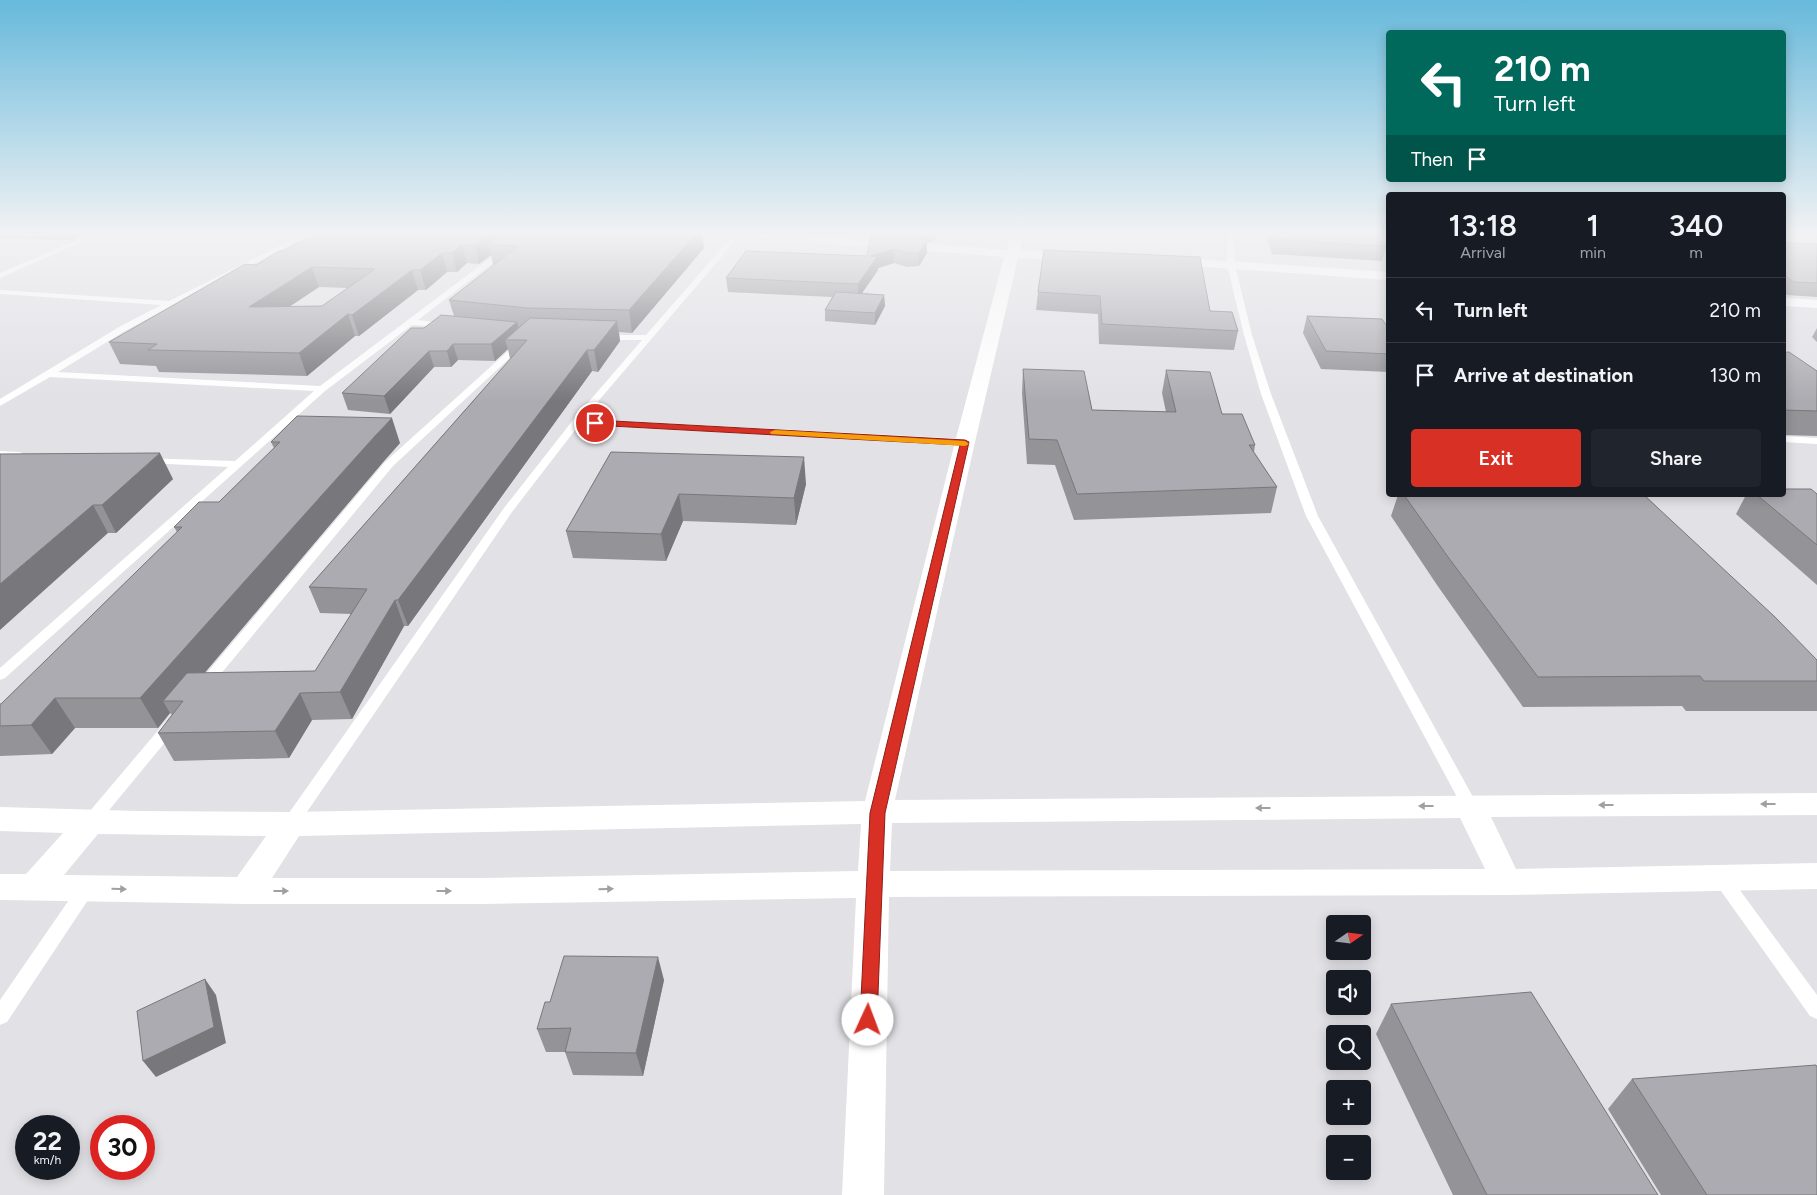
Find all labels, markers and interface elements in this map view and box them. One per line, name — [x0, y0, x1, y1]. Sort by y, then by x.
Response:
text: 210 m — [1494, 48, 1591, 90]
icon: left — [1411, 50, 1476, 115]
text: Turn left — [1494, 90, 1576, 117]
icon: arrive — [1463, 145, 1491, 173]
text: Then — [1411, 148, 1453, 171]
text: 13:18 — [1449, 207, 1517, 244]
text: 1 — [1587, 207, 1599, 244]
text: 340 — [1669, 207, 1723, 244]
text: Arrival — [1460, 243, 1505, 262]
text: min — [1580, 243, 1606, 262]
text: m — [1689, 243, 1703, 262]
icon: left — [1411, 296, 1439, 324]
text: Turn left — [1454, 299, 1528, 322]
text: 210 m — [1709, 299, 1761, 322]
icon: arrive — [1411, 361, 1439, 389]
text: Arrive at destination — [1454, 364, 1633, 387]
text: 130 m — [1710, 364, 1761, 387]
pin — [574, 402, 616, 444]
icon: arrive — [581, 409, 609, 437]
button: Exit — [1411, 429, 1581, 487]
button: Share — [1591, 429, 1761, 487]
one-way arrow — [1760, 800, 1776, 808]
one-way arrow — [1598, 801, 1614, 809]
one-way arrow — [1418, 802, 1434, 810]
one-way arrow — [1255, 804, 1271, 812]
one-way arrow — [598, 884, 614, 892]
one-way arrow — [111, 886, 127, 894]
one-way arrow — [273, 887, 289, 895]
one-way arrow — [436, 887, 452, 895]
north arrow — [1326, 915, 1371, 960]
map controls — [1326, 915, 1371, 1180]
button: sound — [1326, 970, 1371, 1015]
position arrow — [841, 993, 893, 1045]
button: search — [1326, 1025, 1371, 1070]
button: + — [1326, 1080, 1371, 1125]
speed limit sign: 30 — [90, 1115, 155, 1180]
text: 22 — [33, 1126, 62, 1156]
button: − — [1326, 1135, 1371, 1180]
text: km/h — [34, 1153, 61, 1167]

